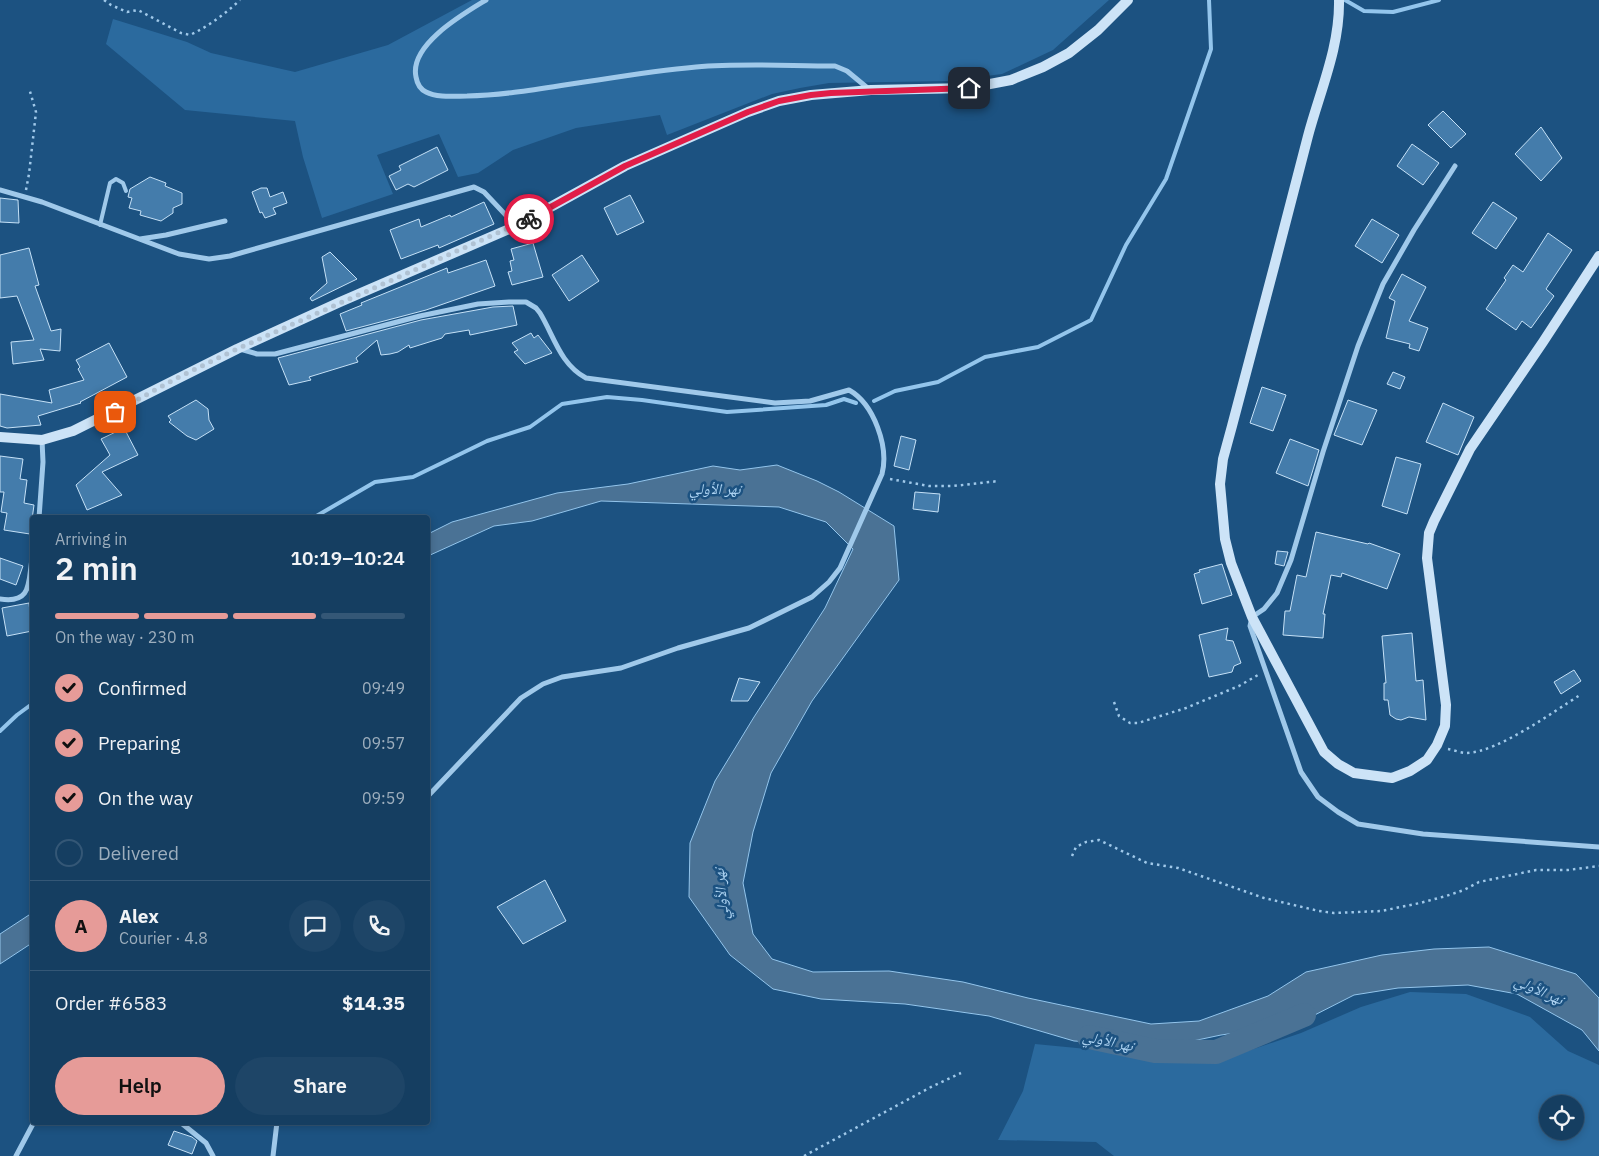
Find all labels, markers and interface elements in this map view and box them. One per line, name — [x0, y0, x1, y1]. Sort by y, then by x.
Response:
pin — [948, 67, 990, 109]
icon: home — [955, 74, 983, 102]
courier — [504, 194, 554, 244]
icon: bike — [515, 205, 543, 233]
pin — [94, 391, 136, 433]
icon: bag — [101, 398, 129, 426]
water label: نهر الأولي — [689, 479, 743, 501]
text: Arriving in — [55, 529, 127, 549]
text: 10:19–10:24 — [291, 546, 405, 570]
text: 2 min — [55, 547, 138, 589]
text: On the way · 230 m — [55, 627, 194, 647]
icon: check — [55, 674, 83, 702]
text: Confirmed — [98, 676, 187, 700]
text: 09:49 — [362, 678, 405, 698]
icon: check — [55, 729, 83, 757]
text: Preparing — [98, 731, 180, 755]
text: 09:57 — [362, 733, 405, 753]
icon: check — [55, 784, 83, 812]
text: On the way — [98, 786, 193, 810]
text: 09:59 — [362, 788, 405, 808]
text: Delivered — [98, 841, 179, 865]
water label: نهر الأولي — [709, 865, 735, 920]
button: chat — [289, 900, 341, 952]
button: phone — [353, 900, 405, 952]
text: Alex — [119, 904, 159, 928]
text: A — [74, 914, 88, 938]
text: Courier · 4.8 — [119, 928, 208, 948]
water label: نهر الأولي — [1511, 970, 1569, 1012]
text: Order #6583 — [55, 991, 167, 1015]
text: $14.35 — [342, 991, 405, 1015]
water label: نهر الأولي — [1080, 1026, 1138, 1058]
button: Help — [55, 1057, 225, 1115]
button: Share — [235, 1057, 405, 1115]
map controls — [1539, 1095, 1584, 1140]
button: locate — [1539, 1095, 1584, 1140]

